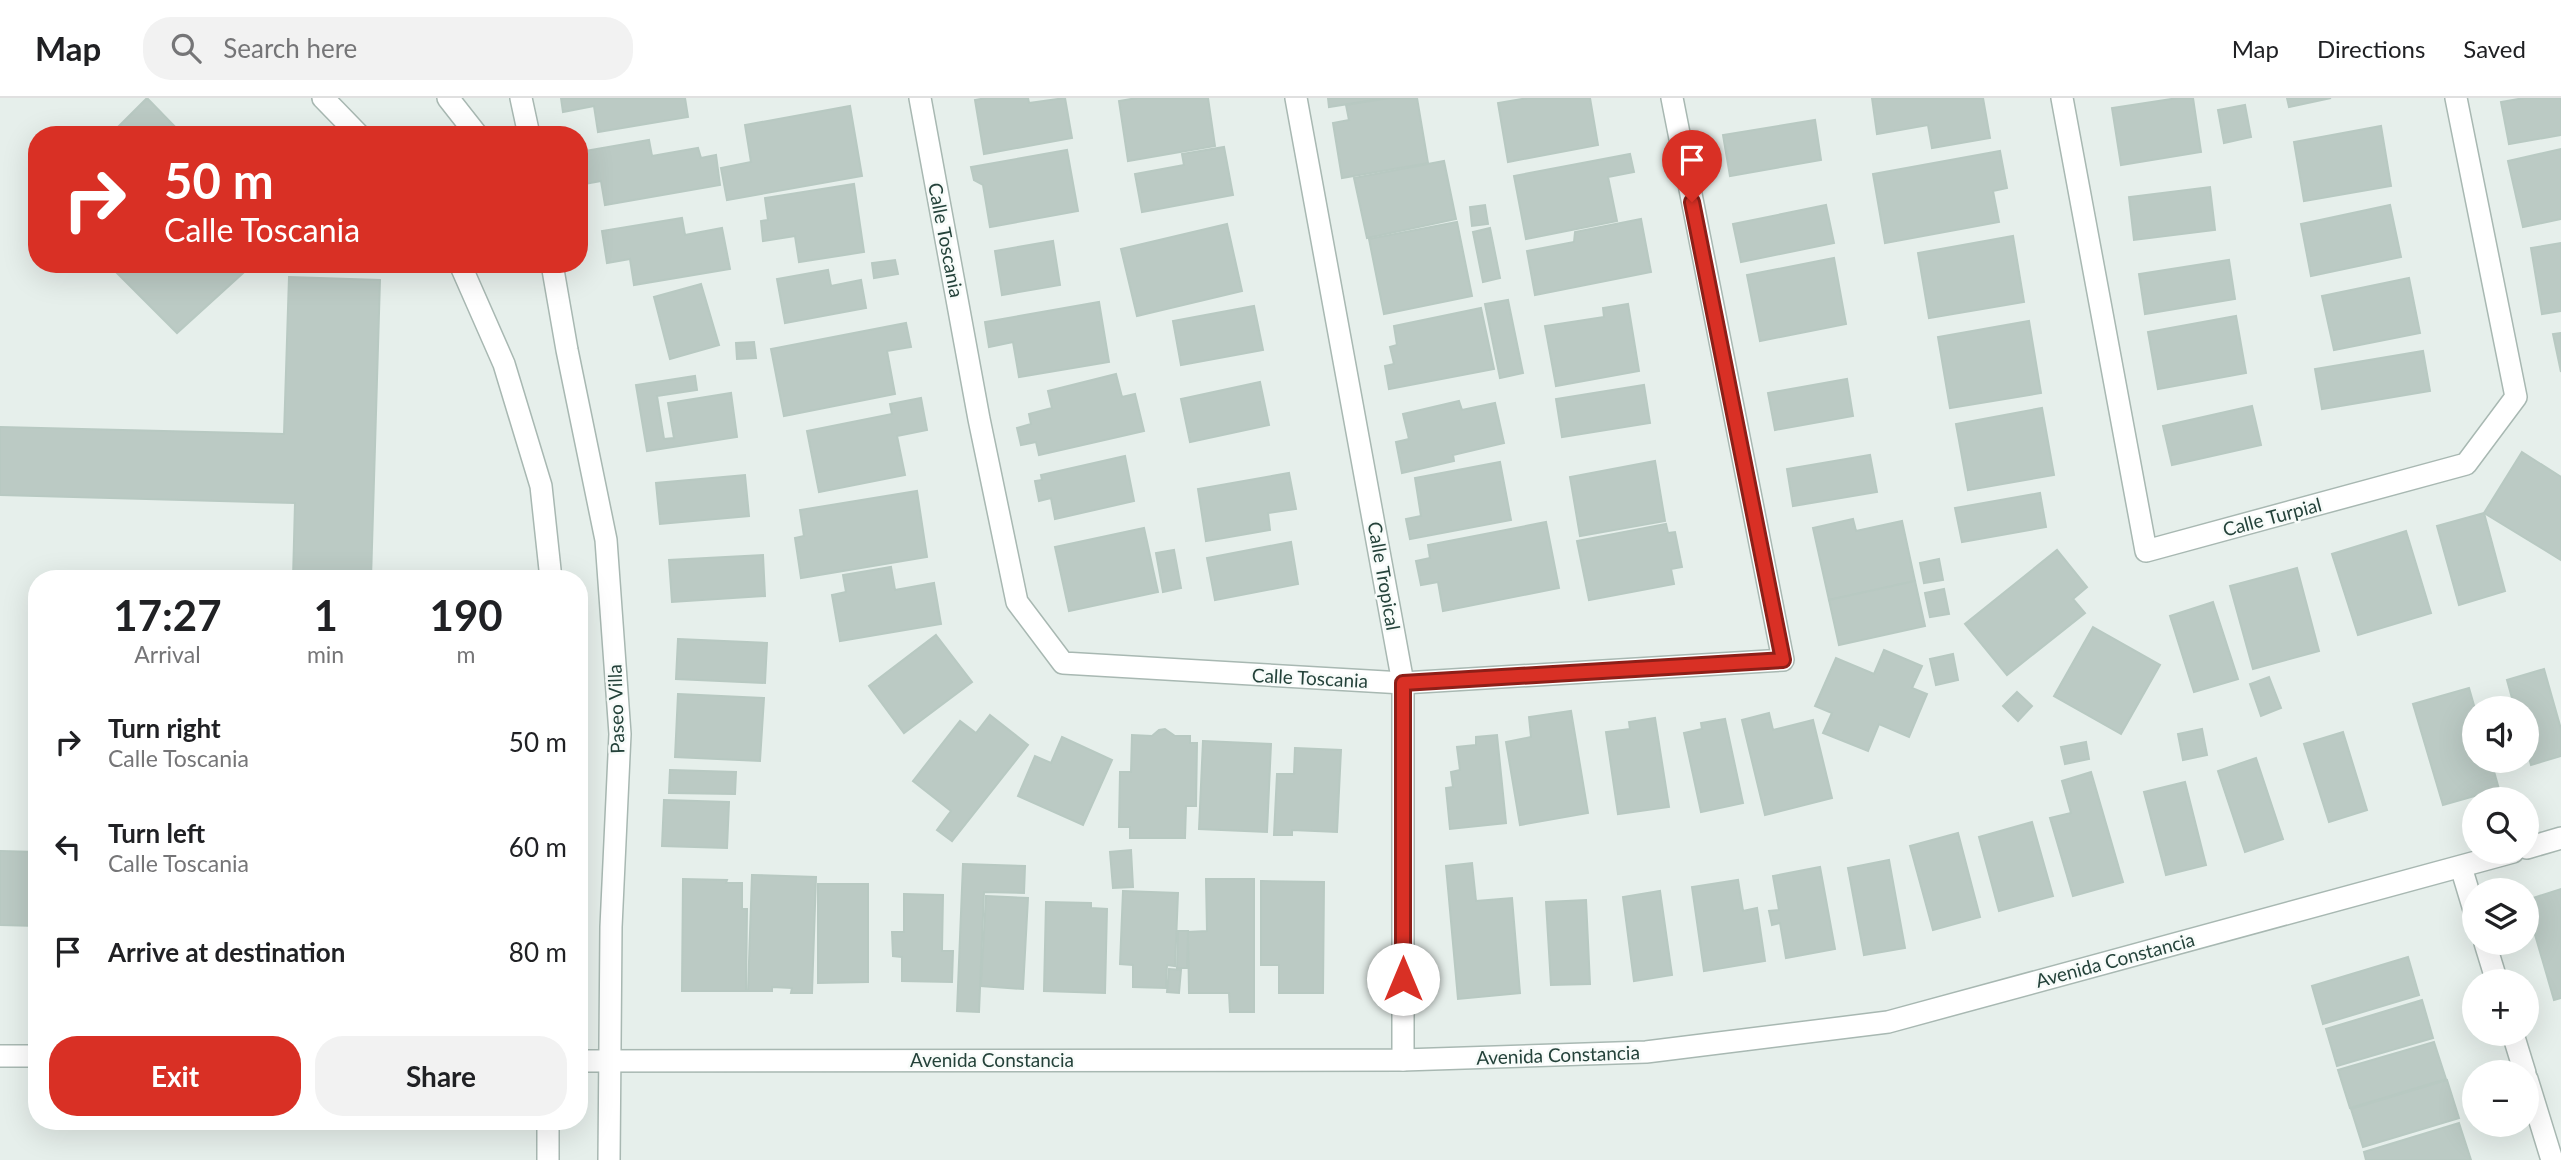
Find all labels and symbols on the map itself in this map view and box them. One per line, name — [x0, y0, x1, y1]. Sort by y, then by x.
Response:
pin — [1662, 130, 1722, 202]
street label: Calle Toscania — [924, 181, 969, 299]
street label: Calle Turpial — [2220, 492, 2324, 541]
street label: Calle Tropical — [1364, 520, 1405, 632]
street label: Calle Toscania — [1251, 663, 1369, 692]
street label: Paseo Villa — [602, 664, 629, 754]
street label: Avenida Constancia — [2033, 927, 2197, 992]
position arrow — [1366, 942, 1440, 1016]
street label: Avenida Constancia — [1476, 1040, 1640, 1069]
street label: Avenida Constancia — [910, 1048, 1074, 1071]

